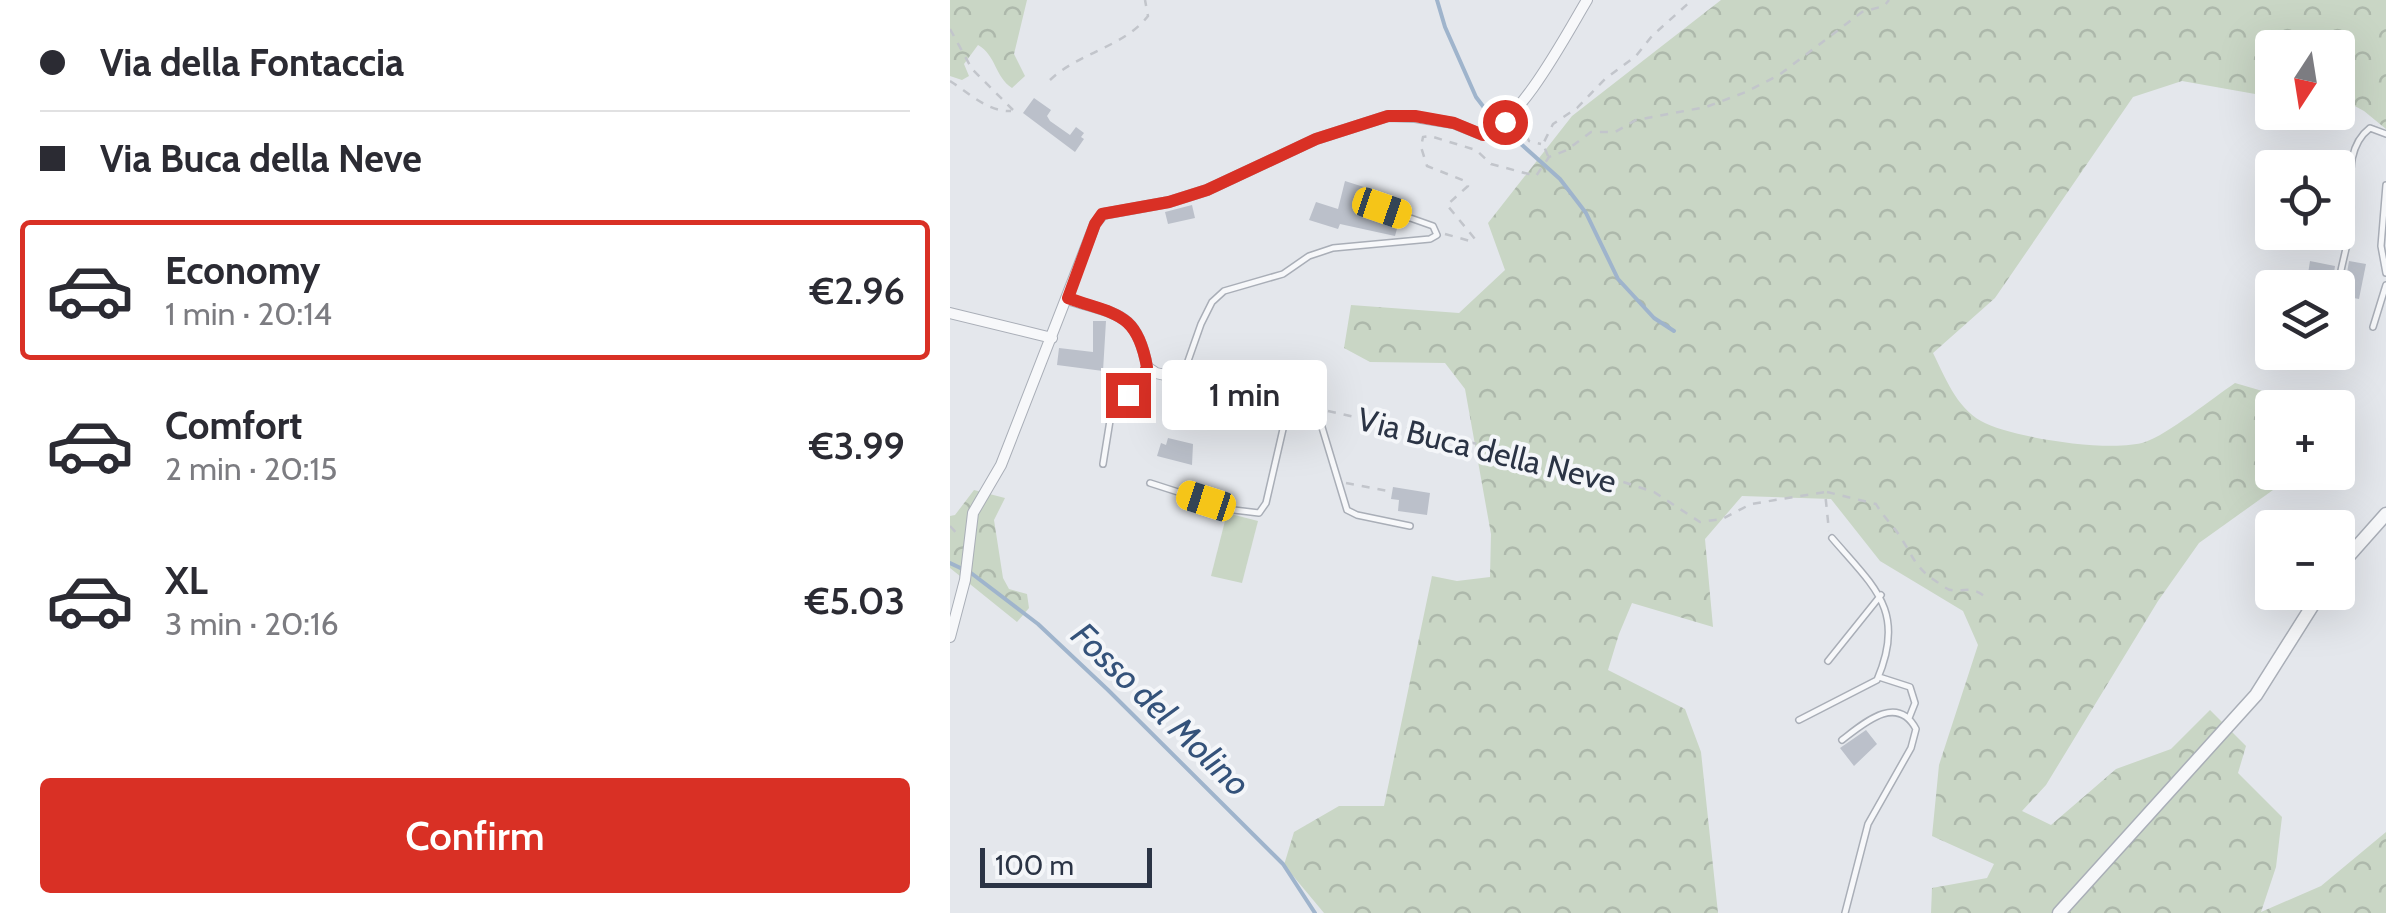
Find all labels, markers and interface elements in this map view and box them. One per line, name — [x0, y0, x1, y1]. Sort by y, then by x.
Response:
north arrow — [2255, 30, 2355, 130]
map controls — [2255, 30, 2355, 610]
text: Via della Fontaccia — [100, 39, 404, 86]
route start — [1483, 100, 1528, 145]
text: Via Buca della Neve — [100, 135, 422, 182]
button: locate — [2255, 150, 2355, 250]
car — [1349, 184, 1415, 232]
icon: car — [45, 245, 135, 335]
text: Economy — [165, 247, 320, 294]
text: €2.96 — [810, 267, 905, 314]
button: layers — [2255, 270, 2355, 370]
text: 1 min · 20:14 — [165, 294, 332, 333]
callout: 1 min — [1163, 360, 1328, 430]
route end — [1106, 373, 1151, 418]
text: 1 min — [1209, 375, 1280, 414]
button: + — [2255, 390, 2355, 490]
street label: Via Buca della Neve — [1354, 399, 1620, 501]
icon: car — [45, 400, 135, 490]
text: Comfort — [165, 402, 302, 449]
text: €3.99 — [809, 422, 905, 469]
text: 2 min · 20:15 — [165, 449, 337, 488]
car — [1173, 477, 1239, 525]
button: − — [2255, 510, 2355, 610]
icon: car — [45, 555, 135, 645]
text: XL — [165, 557, 208, 604]
text: €5.03 — [805, 577, 905, 624]
text: 3 min · 20:16 — [165, 604, 339, 643]
water label: Fosso del Molino — [1063, 613, 1259, 805]
button: Confirm — [40, 778, 910, 893]
scale bar — [980, 843, 1152, 888]
text: 100 m — [995, 848, 1074, 882]

